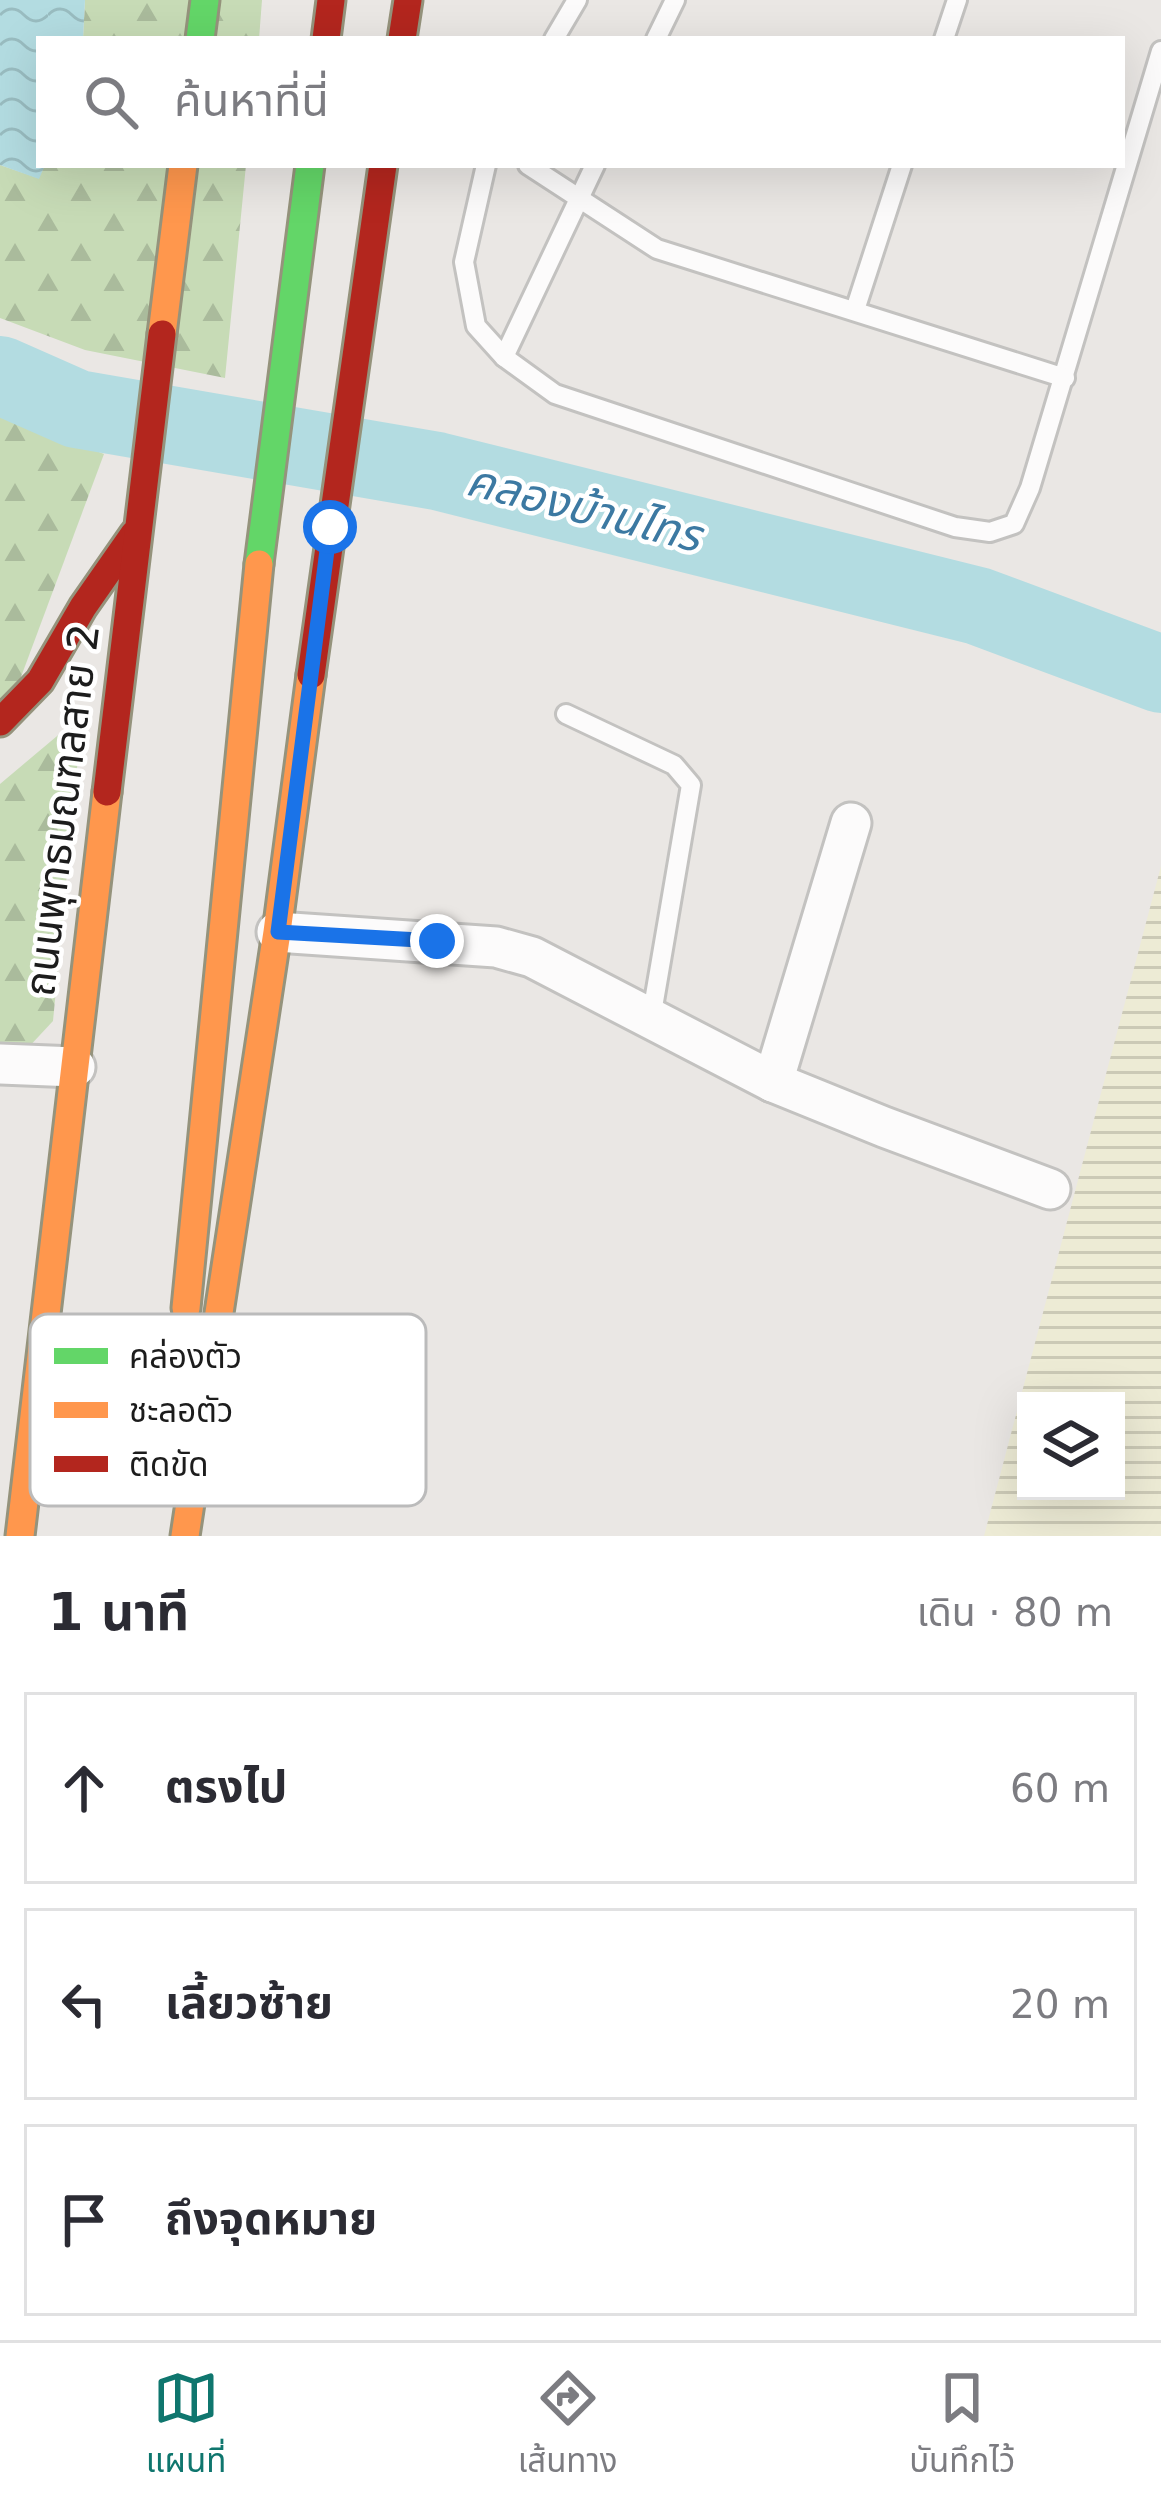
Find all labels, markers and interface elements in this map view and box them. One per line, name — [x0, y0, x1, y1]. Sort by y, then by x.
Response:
search box — [36, 36, 1125, 168]
icon: search — [78, 69, 144, 135]
text: ค้นหาที่นี่ — [174, 74, 329, 127]
water label: คลองบ้านไทร — [461, 453, 710, 563]
route start — [303, 500, 357, 554]
street label: ถนนพุทธมณฑลสาย 2 — [15, 621, 110, 999]
route end — [410, 914, 464, 968]
legend — [30, 1314, 426, 1506]
text: คล่องตัว — [129, 1337, 242, 1376]
text: ชะลอตัว — [129, 1391, 233, 1430]
map controls — [1017, 1392, 1125, 1500]
button: layers — [1017, 1392, 1125, 1500]
text: ติดขัด — [129, 1445, 209, 1484]
text: 1 นาที — [48, 1583, 189, 1642]
text: เดิน · 80 m — [917, 1590, 1113, 1635]
icon: ahead — [51, 1755, 117, 1821]
text: ตรงไป — [165, 1760, 287, 1813]
text: 60 m — [1010, 1766, 1110, 1811]
icon: left — [51, 1971, 117, 2037]
text: เลี้ยวซ้าย — [165, 1976, 333, 2029]
text: 20 m — [1010, 1982, 1110, 2027]
icon: arrive — [51, 2187, 117, 2253]
text: ถึงจุดหมาย — [165, 2192, 377, 2245]
tab: แผนที่ — [146, 2365, 226, 2487]
tab: เส้นทาง — [518, 2365, 618, 2487]
tab: บันทึกไว้ — [909, 2365, 1015, 2487]

